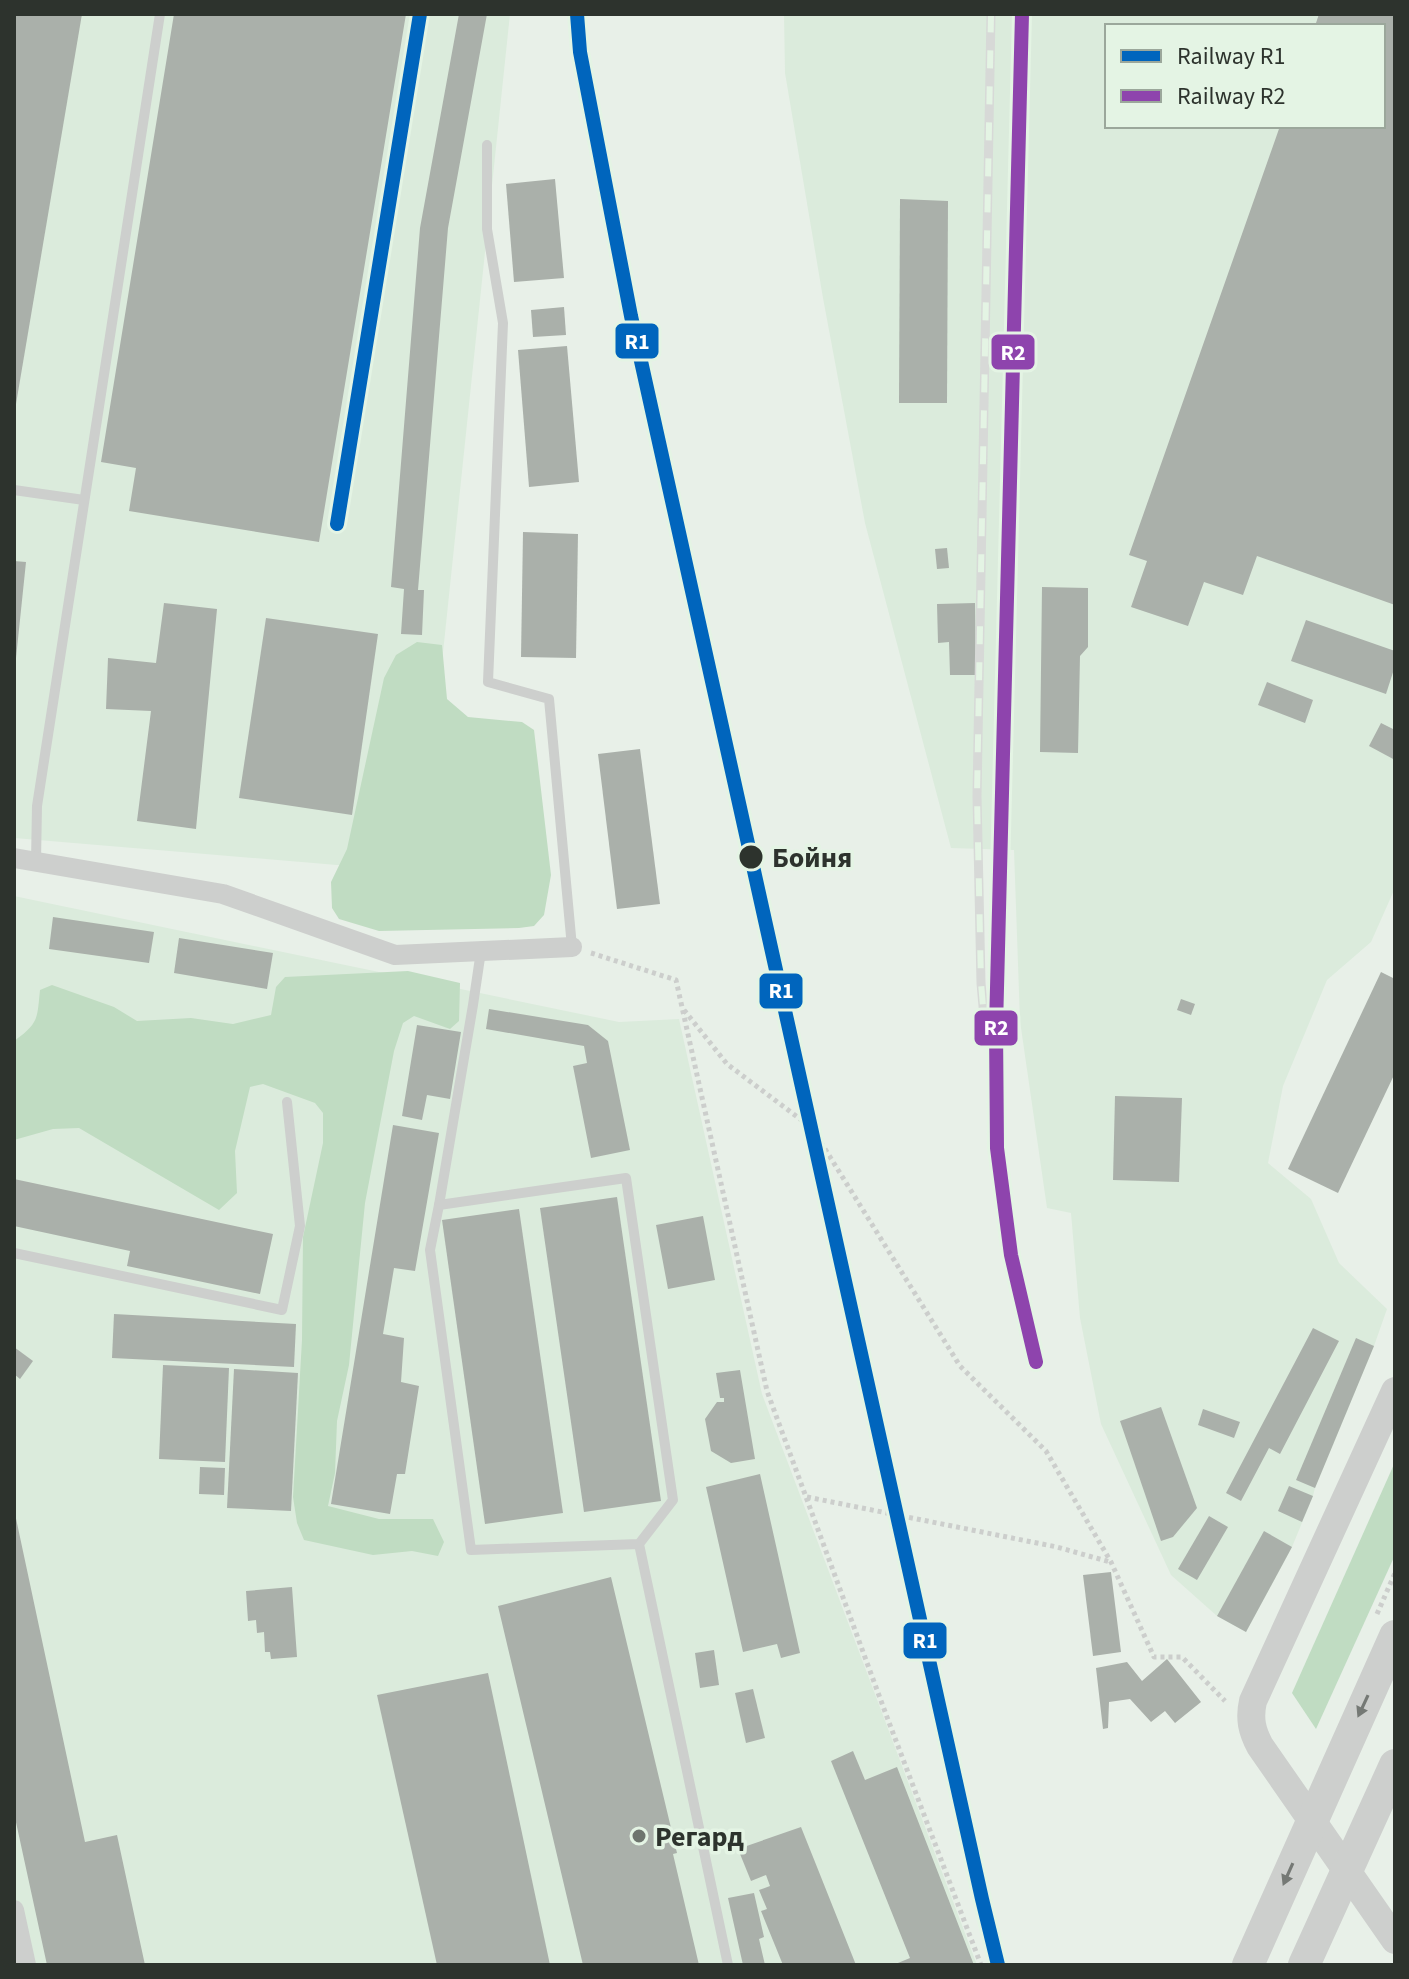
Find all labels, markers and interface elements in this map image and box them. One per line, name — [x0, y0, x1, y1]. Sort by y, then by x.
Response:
legend — [1105, 24, 1385, 128]
text: Railway R1 — [1177, 39, 1285, 74]
text: Railway R2 — [1177, 79, 1285, 114]
line badge: R1 — [614, 322, 660, 360]
text: R1 — [624, 326, 650, 358]
line badge: R2 — [990, 333, 1036, 371]
text: R2 — [1000, 337, 1026, 369]
place label: Бойня — [772, 838, 852, 878]
marker: Бойня — [737, 843, 765, 871]
line badge: R1 — [758, 972, 804, 1010]
text: R1 — [768, 975, 794, 1007]
line badge: R2 — [973, 1009, 1019, 1047]
text: R2 — [983, 1012, 1009, 1044]
line badge: R1 — [902, 1621, 948, 1660]
text: R1 — [912, 1625, 938, 1657]
one-way arrow — [1356, 1695, 1370, 1718]
place label: Регард — [655, 1817, 744, 1857]
marker: Регард — [630, 1827, 648, 1845]
one-way arrow — [1281, 1862, 1295, 1885]

